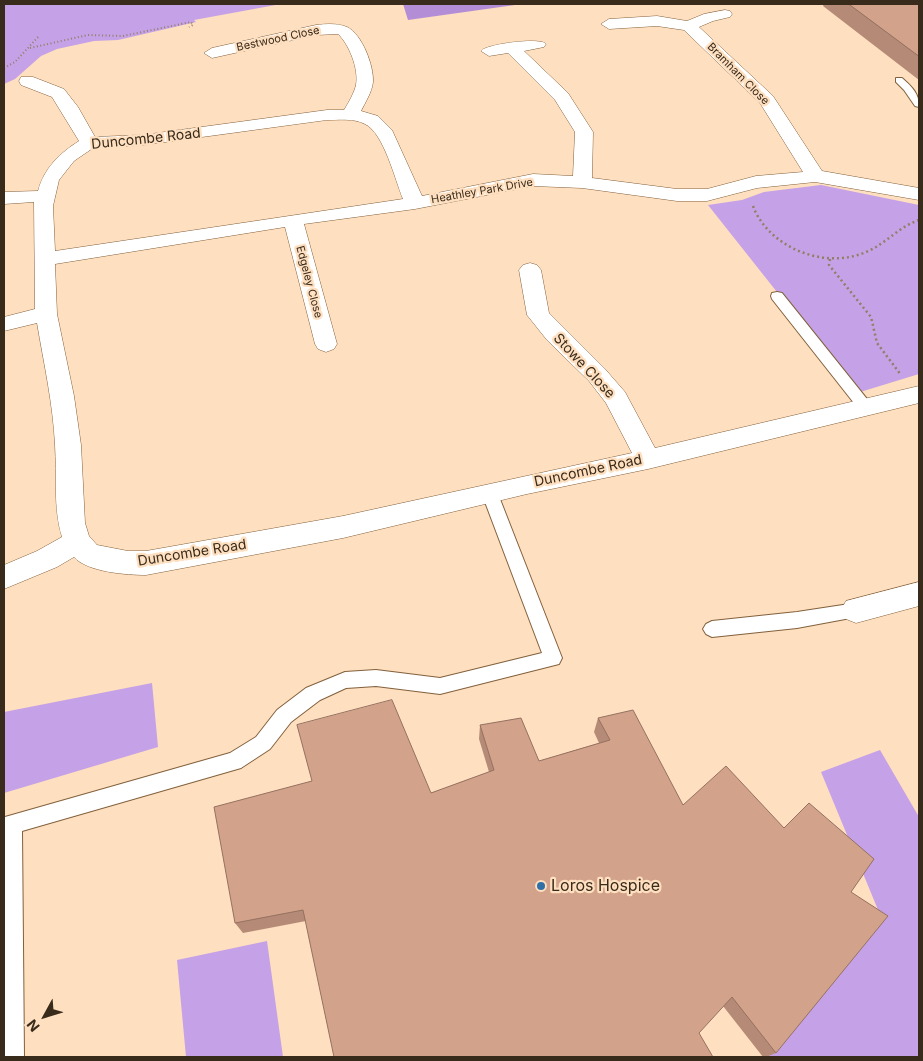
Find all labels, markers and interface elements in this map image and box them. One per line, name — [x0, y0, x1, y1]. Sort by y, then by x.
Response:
street label: Bestwood Close — [235, 24, 321, 54]
street label: Bramham Close — [704, 40, 772, 108]
street label: Duncombe Road — [91, 125, 201, 153]
street label: Heathley Park Drive — [430, 176, 534, 206]
street label: Edgeley Close — [293, 244, 325, 320]
street label: Stowe Close — [550, 330, 618, 402]
street label: Duncombe Road — [533, 451, 643, 491]
street label: Duncombe Road — [136, 536, 248, 570]
place label: Loros Hospice — [551, 876, 660, 896]
marker: Loros Hospice — [535, 880, 547, 892]
north arrow — [20, 991, 70, 1041]
text: N — [23, 1016, 43, 1035]

